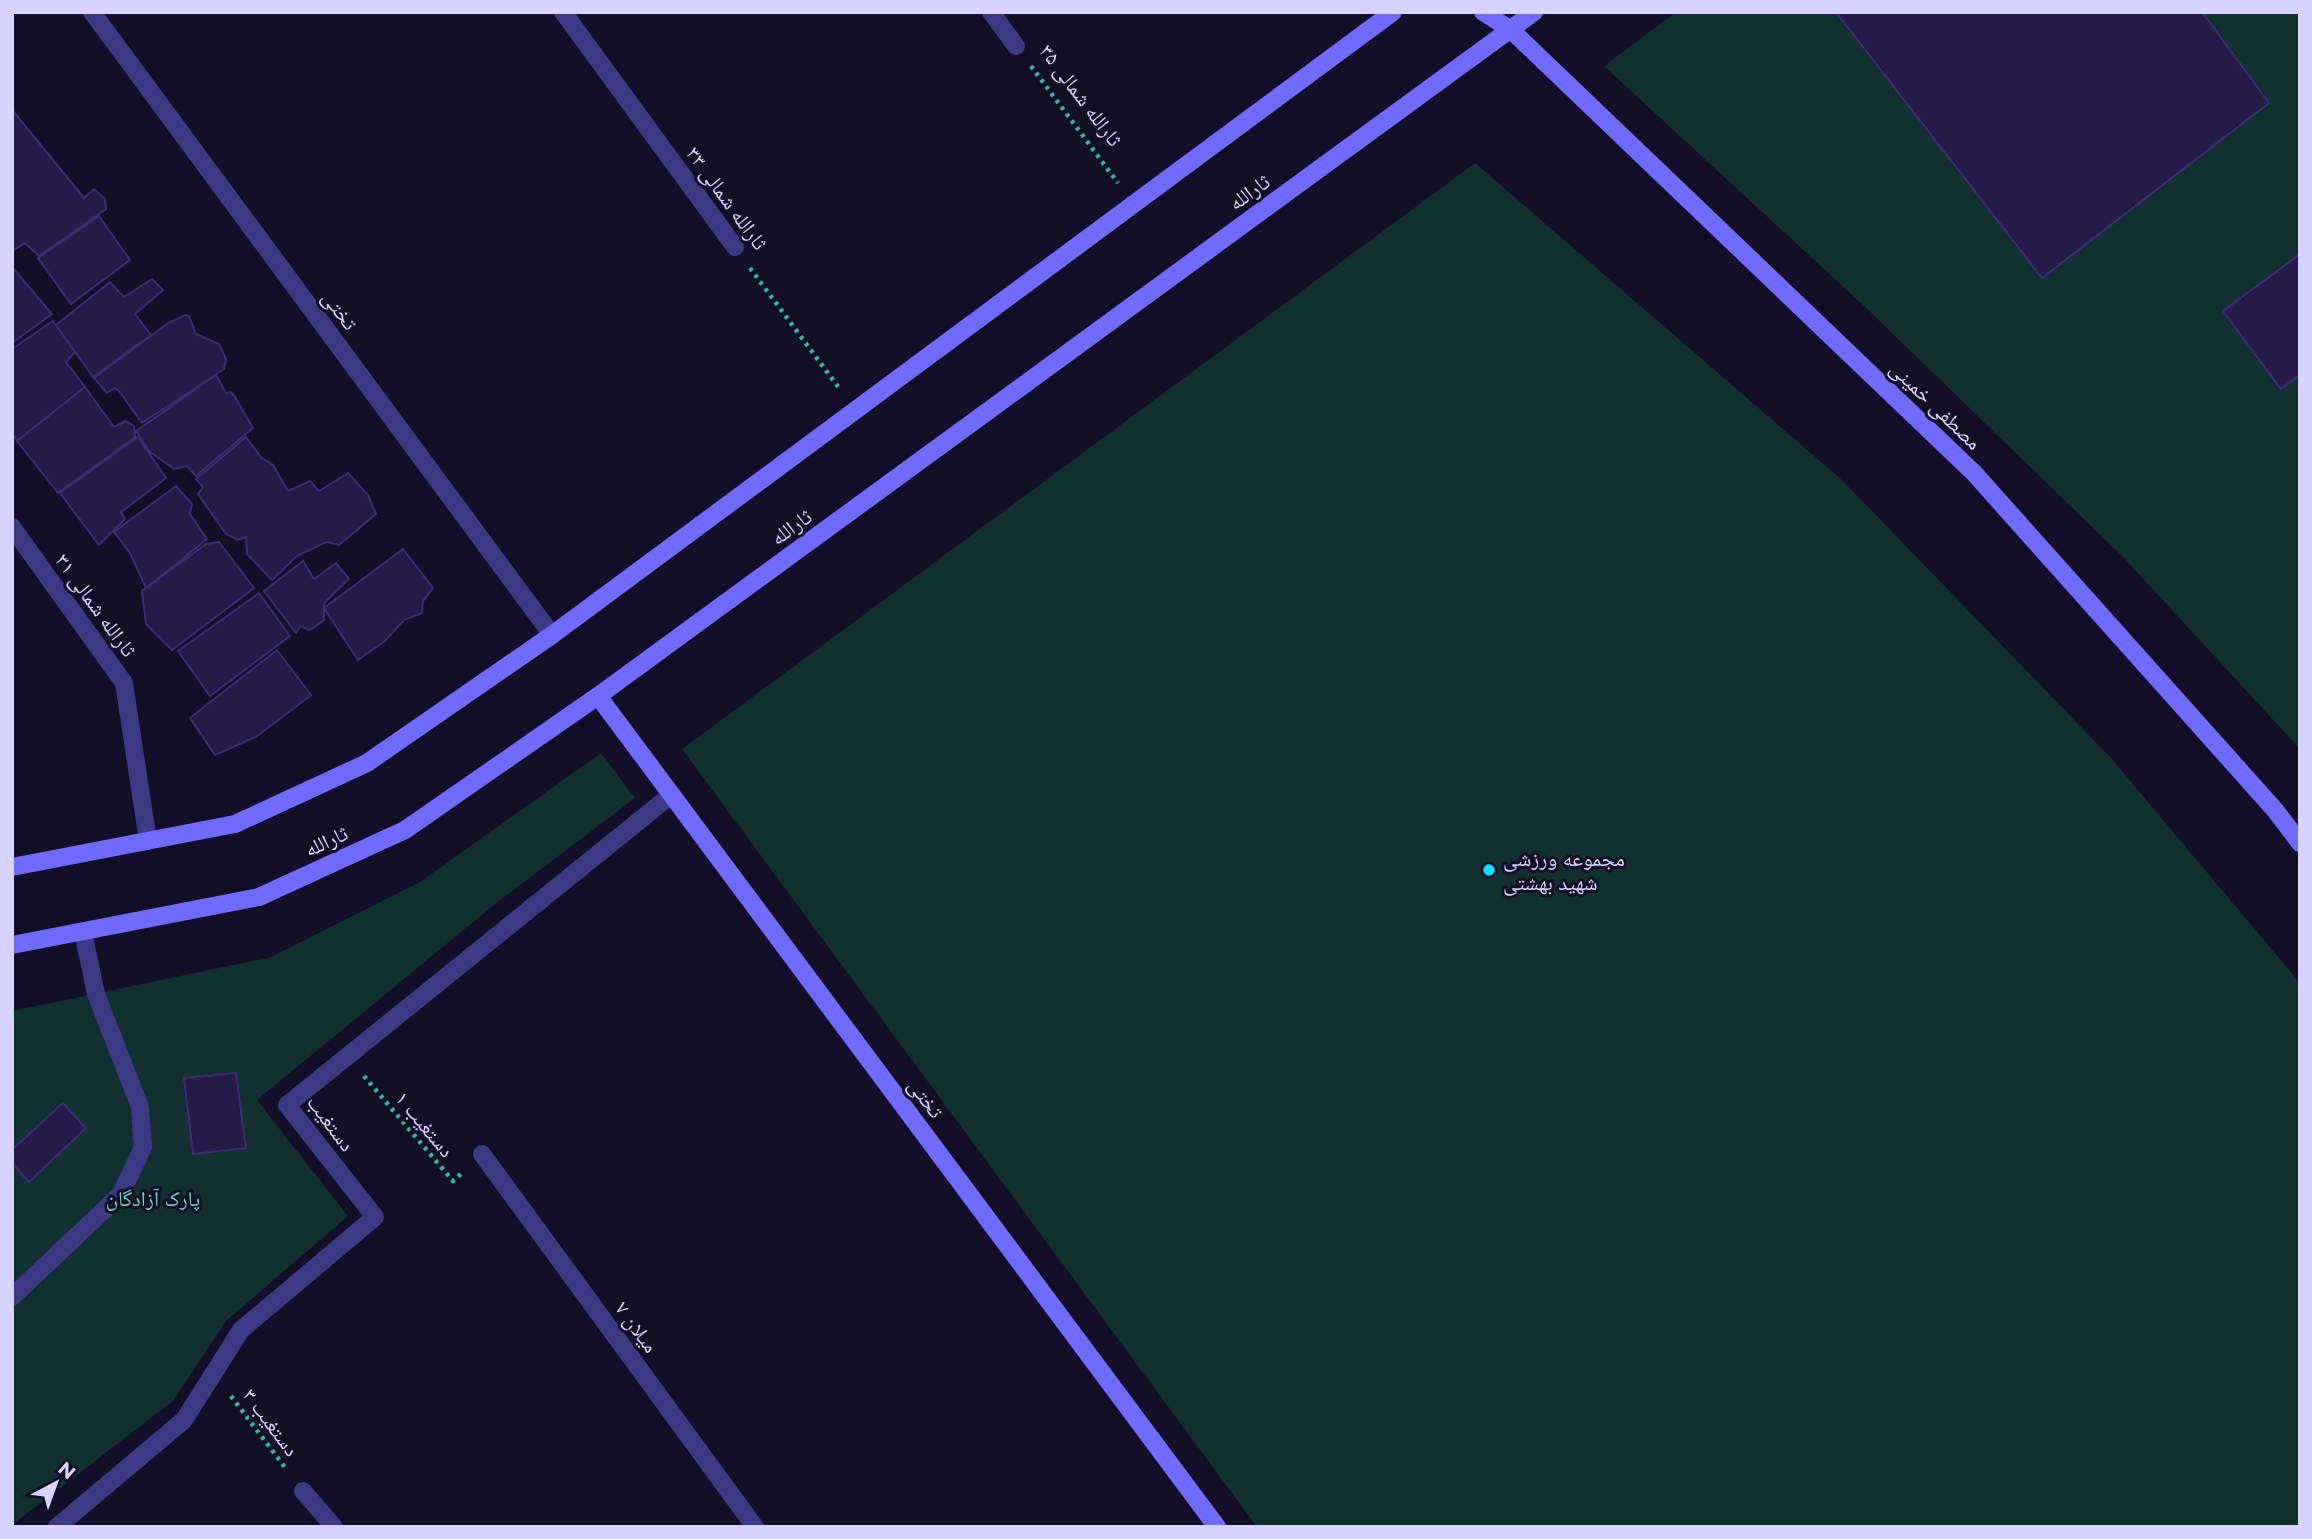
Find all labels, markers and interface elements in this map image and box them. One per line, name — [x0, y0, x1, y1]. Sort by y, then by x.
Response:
street label: ثارالله شمالی ۳۵ — [1034, 39, 1128, 152]
street label: ثارالله شمالی ۳۳ — [680, 142, 773, 255]
street label: ثارالله — [1224, 169, 1275, 215]
street label: تختی — [316, 285, 363, 335]
street label: مصطفی خمینی — [1884, 355, 1987, 455]
street label: ثارالله — [766, 504, 817, 550]
street label: ثارالله شمالی ۳۱ — [49, 549, 142, 662]
street label: ثارالله — [300, 820, 352, 862]
place label: مجموعه ورزشی شهید بهشتی — [1503, 846, 1625, 896]
marker: مجموعه ورزشی شهید بهشتی — [1481, 862, 1497, 878]
street label: تختی — [902, 1073, 949, 1123]
street label: دستغیب ۱ — [390, 1086, 460, 1162]
street label: دستغیب — [302, 1090, 360, 1156]
park label: پارک آزادگان — [106, 1186, 200, 1211]
street label: میلان ۷ — [610, 1297, 664, 1357]
street label: دستغیب ۳ — [237, 1383, 305, 1461]
north arrow — [21, 1448, 91, 1518]
text: N — [53, 1457, 80, 1484]

